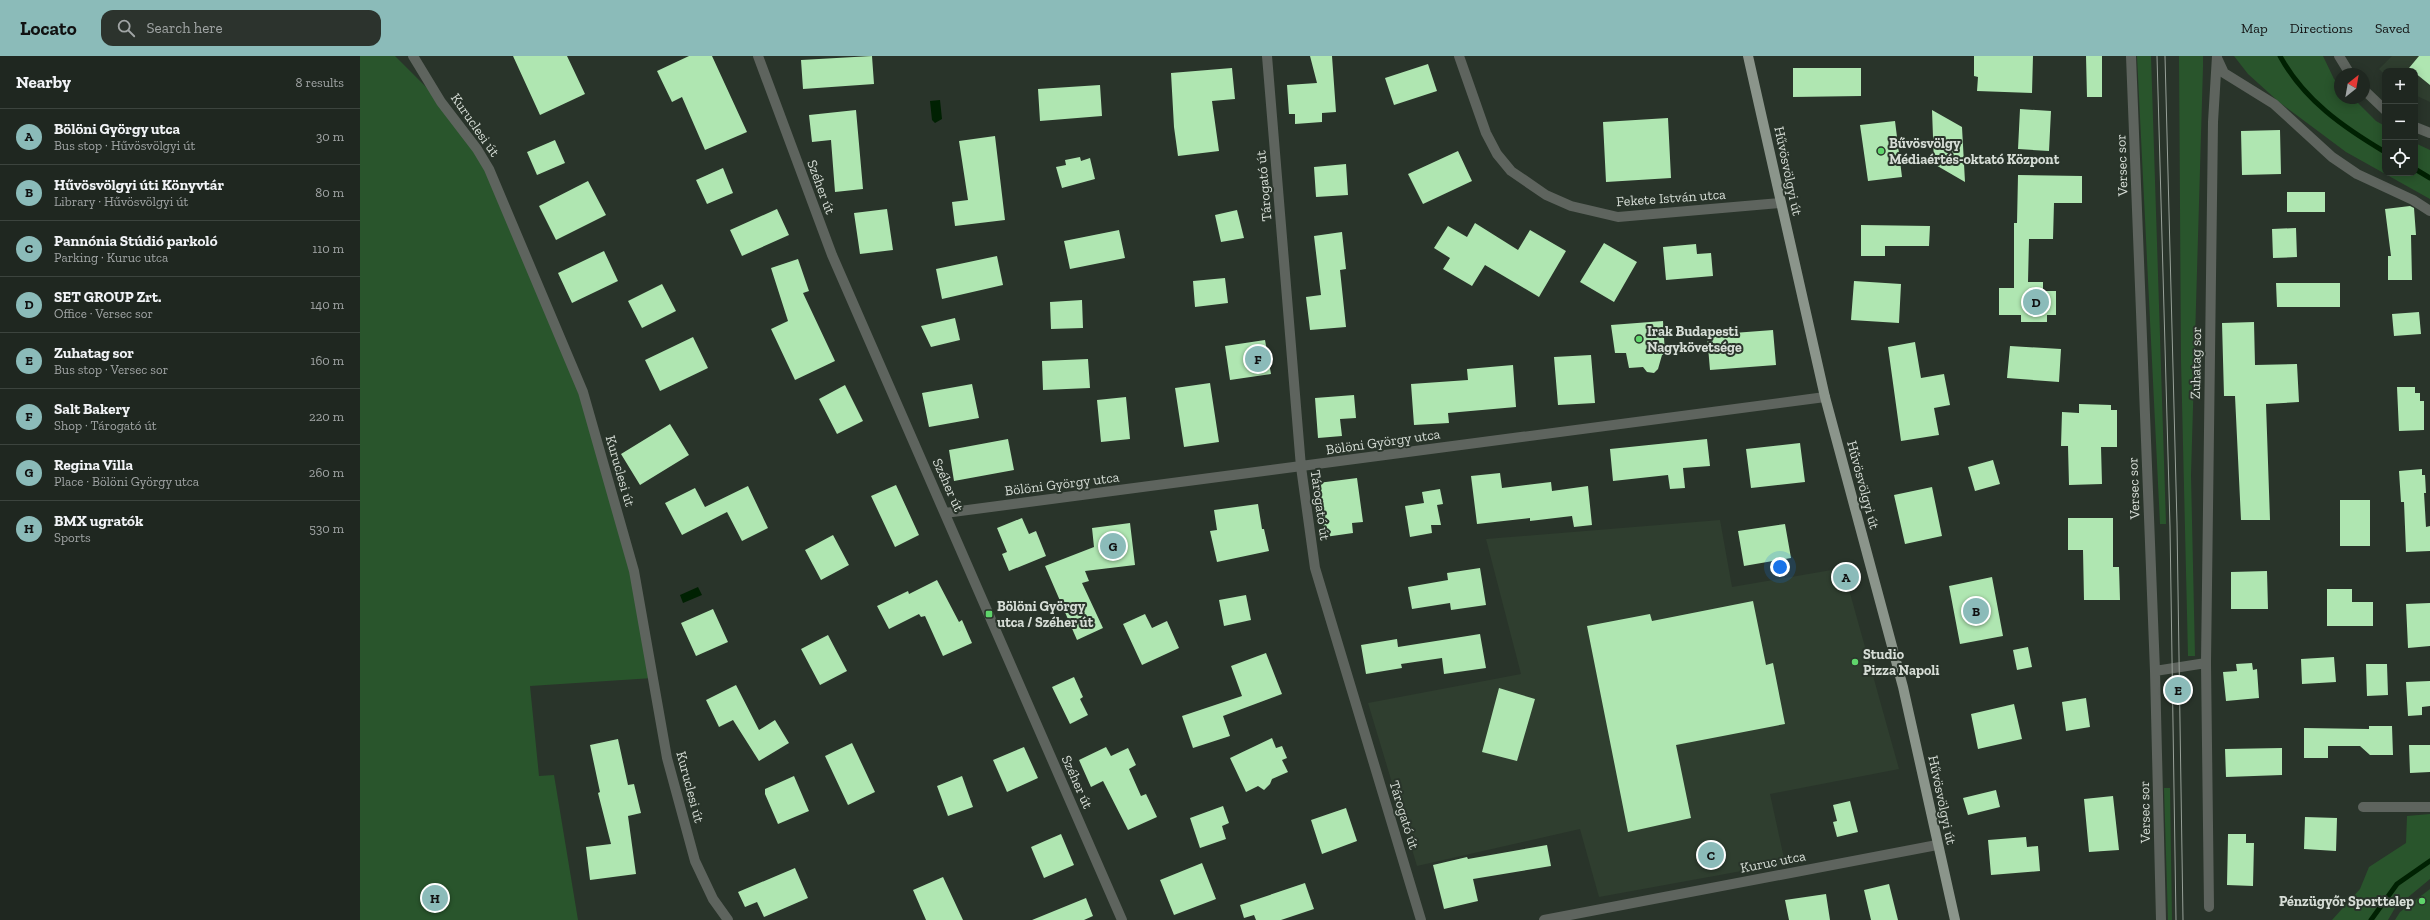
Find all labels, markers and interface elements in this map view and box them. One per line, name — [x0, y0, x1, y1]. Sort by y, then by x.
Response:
search box — [101, 10, 381, 46]
text: Locato — [20, 17, 77, 40]
icon: search — [115, 17, 137, 39]
text: Search here — [147, 19, 223, 37]
text: Map — [2241, 20, 2268, 37]
text: Directions — [2290, 20, 2353, 37]
text: Saved — [2375, 20, 2410, 37]
north arrow — [2334, 68, 2370, 104]
map controls — [2382, 68, 2418, 176]
button: + — [2382, 68, 2418, 104]
text: Nearby — [16, 72, 71, 92]
text: 8 results — [296, 75, 344, 90]
street label: Kuruclesi út — [447, 90, 504, 161]
button: − — [2382, 104, 2418, 140]
text: Bölöni György utca — [54, 120, 180, 138]
street label: Hűvösvölgyi út — [1770, 125, 1806, 218]
text: A — [25, 129, 33, 144]
text: 30 m — [316, 129, 344, 144]
street label: Versec sor — [2112, 134, 2132, 197]
place label: Bűvösvölgy Médiaértés-oktató Központ — [1889, 135, 2060, 168]
text: Bus stop · Hűvösvölgyi út — [54, 138, 195, 153]
button: locate — [2382, 140, 2418, 176]
marker: Bűvösvölgy Médiaértés-oktató Központ — [1876, 146, 1886, 156]
street label: Tárogató út — [1252, 149, 1276, 222]
street label: Széher út — [803, 157, 839, 217]
text: Hűvösvölgyi úti Könyvtár — [54, 176, 224, 194]
text: B — [25, 185, 33, 200]
text: 80 m — [315, 185, 344, 200]
street label: Fekete István utca — [1616, 186, 1727, 210]
text: Library · Hűvösvölgyi út — [54, 194, 188, 209]
text: Pannónia Stúdió parkoló — [54, 232, 217, 250]
text: C — [25, 241, 33, 256]
text: 110 m — [312, 241, 344, 256]
text: Parking · Kuruc utca — [54, 250, 168, 265]
pin: D — [2023, 287, 2049, 317]
text: SET GROUP Zrt. — [54, 288, 161, 306]
text: D — [24, 297, 34, 312]
text: 140 m — [310, 297, 344, 312]
text: Office · Versec sor — [54, 306, 153, 321]
place label: Irak Budapesti Nagykövetsége — [1647, 323, 1742, 356]
street label: Zuhatag sor — [2187, 327, 2205, 399]
marker: Irak Budapesti Nagykövetsége — [1634, 334, 1644, 344]
text: Zuhatag sor — [54, 344, 134, 362]
pin: F — [1245, 344, 1271, 374]
text: E — [25, 353, 33, 368]
text: 160 m — [310, 353, 344, 368]
text: Bus stop · Versec sor — [54, 362, 168, 377]
text: Salt Bakery — [54, 400, 130, 418]
text: F — [25, 409, 33, 424]
text: 220 m — [309, 409, 344, 424]
text: Shop · Tárogató út — [54, 418, 157, 433]
street label: Bölöni György utca — [1325, 426, 1442, 458]
street label: Kuruclesi út — [602, 433, 639, 509]
street label: Hűvösvölgyi út — [1843, 439, 1883, 532]
text: Regina Villa — [54, 456, 133, 474]
street label: Széher út — [929, 456, 968, 515]
street label: Versec sor — [2124, 457, 2144, 520]
text: G — [25, 465, 33, 480]
text: 260 m — [309, 465, 344, 480]
street label: Bölöni György utca — [1004, 469, 1120, 499]
street label: Tárogató út — [1307, 469, 1333, 542]
text: Place · Bölöni György utca — [54, 474, 199, 489]
text: BMX ugratók — [54, 512, 143, 530]
text: H — [24, 521, 34, 536]
text: 530 m — [309, 521, 344, 536]
text: Sports — [54, 530, 91, 545]
pin: G — [1100, 531, 1126, 561]
your location — [1770, 557, 1790, 577]
pin: A — [1833, 562, 1859, 592]
pin: B — [1963, 596, 1989, 626]
place label: Bölöni György utca / Széher út — [997, 598, 1094, 631]
marker: Bölöni György utca / Széher út — [984, 609, 994, 619]
place label: Studio Pizza Napoli — [1863, 646, 1939, 679]
marker: Studio Pizza Napoli — [1850, 657, 1860, 667]
pin: E — [2165, 675, 2191, 705]
street label: Kuruclesi út — [672, 749, 708, 825]
street label: Széher út — [1058, 753, 1097, 812]
street label: Hűvösvölgyi út — [1924, 754, 1960, 847]
street label: Tárogató út — [1385, 778, 1423, 852]
street label: Versec sor — [2136, 781, 2154, 844]
pin: C — [1698, 840, 1724, 870]
street label: Kuruc utca — [1739, 847, 1807, 877]
pin: H — [422, 883, 448, 913]
place label: Pénzügyőr Sporttelep — [2279, 893, 2414, 910]
marker: Pénzügyőr Sporttelep — [2417, 896, 2427, 906]

